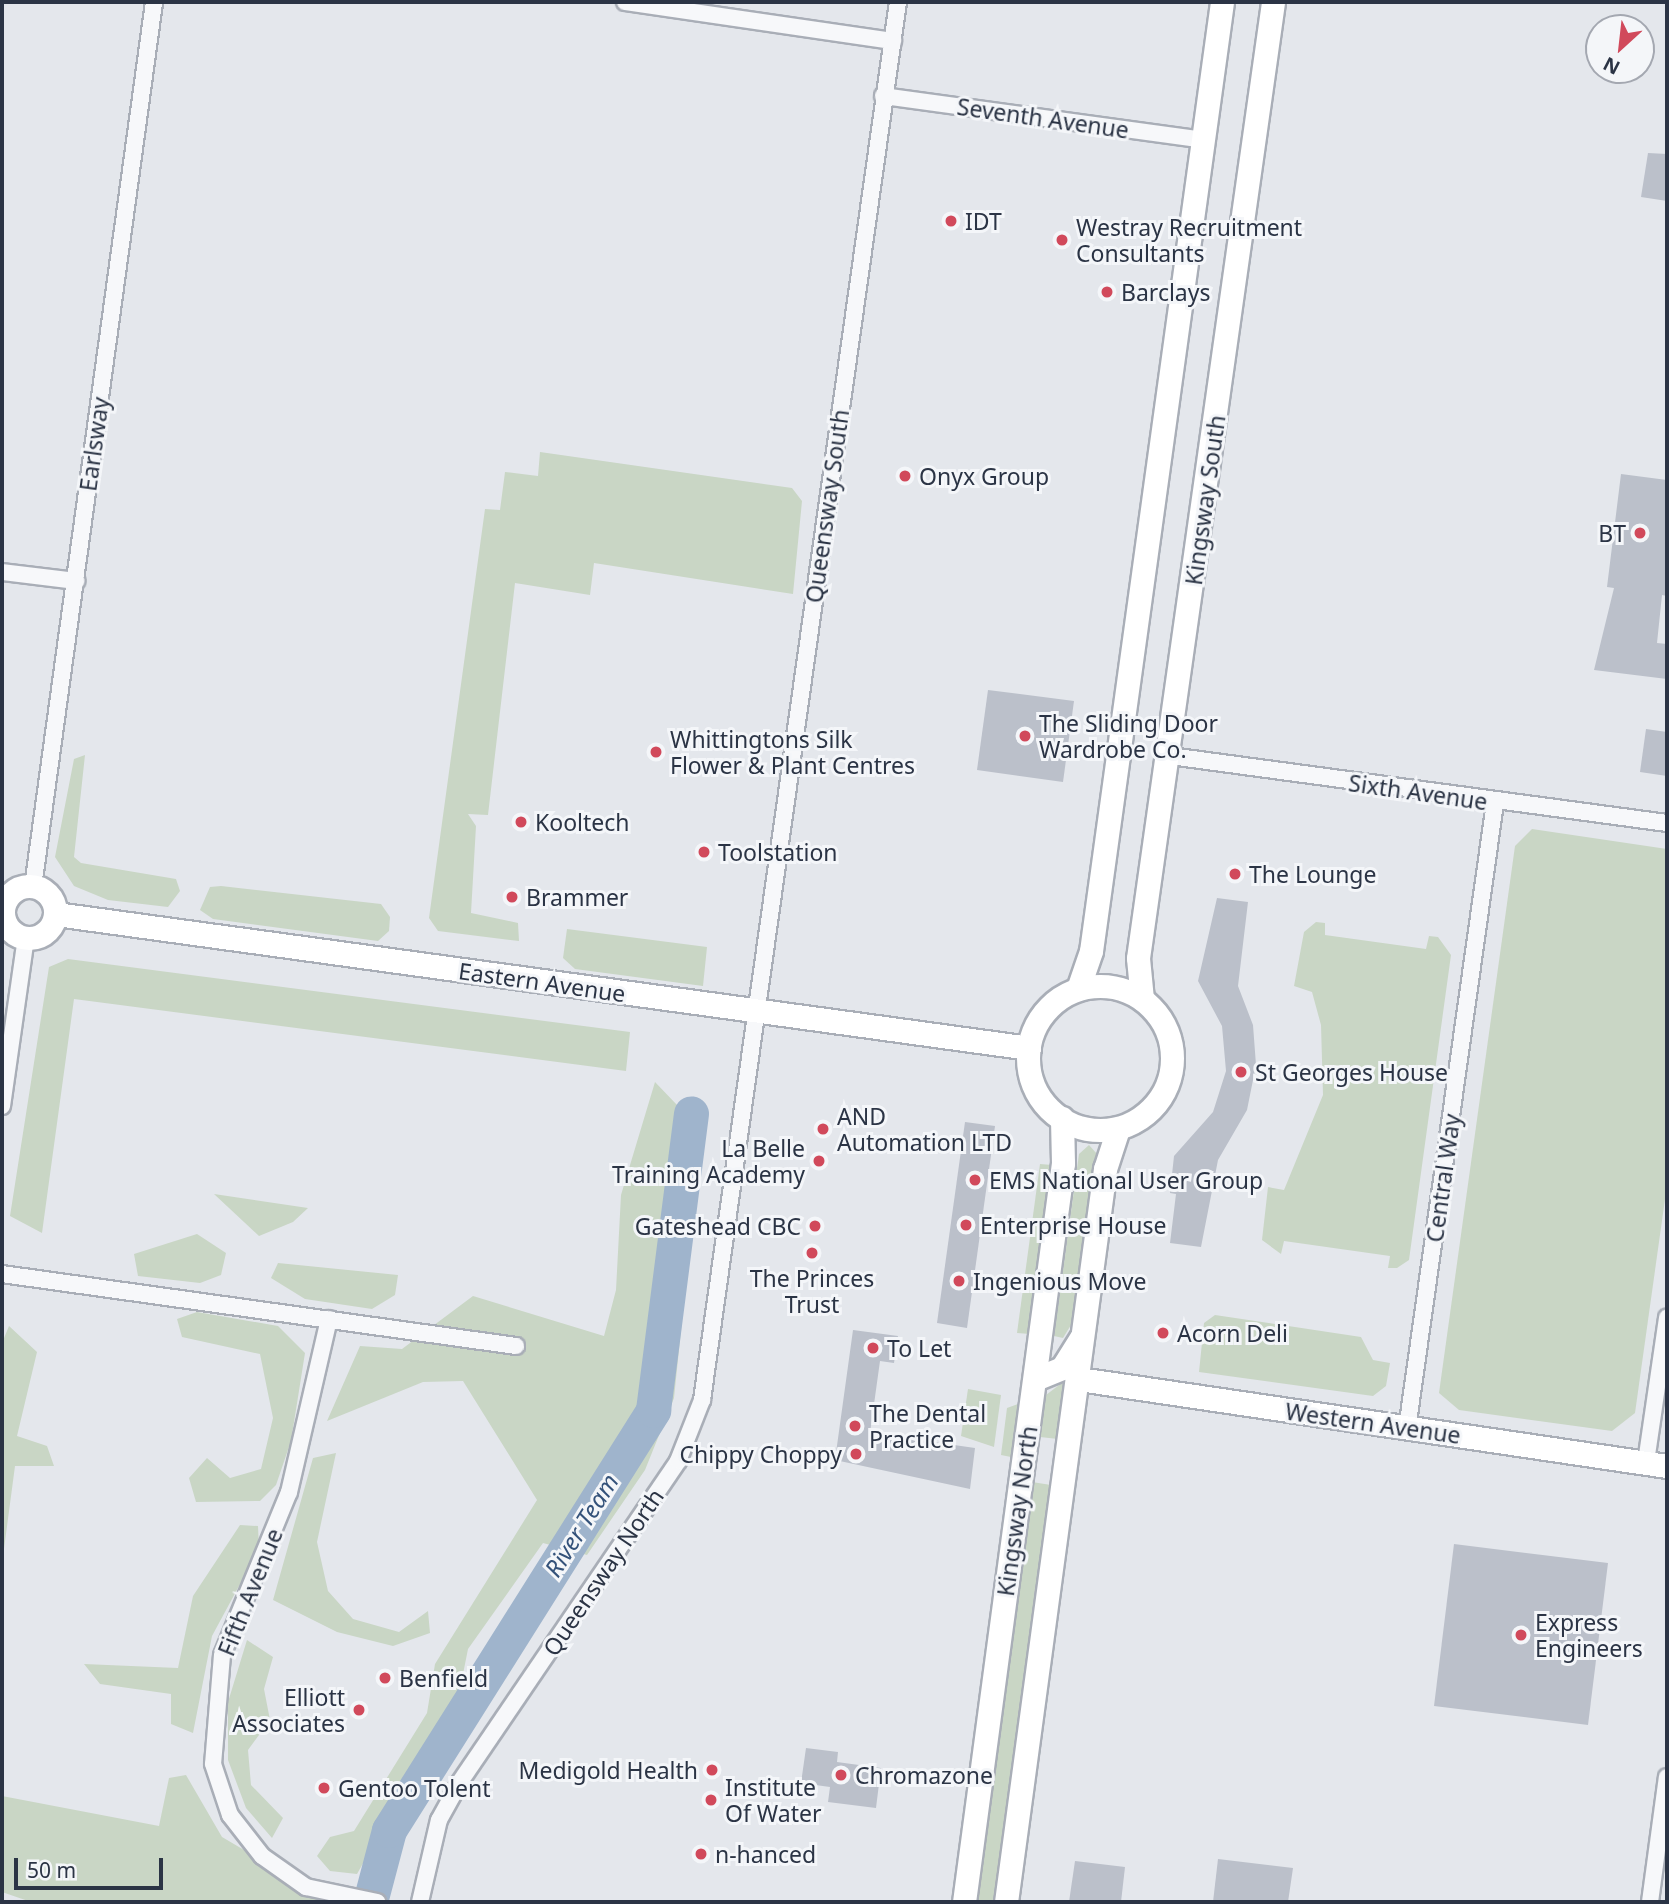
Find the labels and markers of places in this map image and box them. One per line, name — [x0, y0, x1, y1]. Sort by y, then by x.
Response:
place label: IDT — [965, 207, 1002, 235]
marker: IDT — [943, 213, 959, 229]
place label: Westray Recruitment Consultants — [1076, 213, 1302, 267]
marker: Westray Recruitment Consultants — [1054, 232, 1070, 248]
place label: Barclays — [1121, 278, 1211, 306]
marker: Barclays — [1099, 284, 1115, 300]
place label: Onyx Group — [919, 462, 1049, 490]
marker: Onyx Group — [897, 468, 913, 484]
place label: BT — [1598, 519, 1626, 547]
marker: BT — [1632, 525, 1648, 541]
place label: The Sliding Door Wardrobe Co. — [1039, 709, 1218, 763]
place label: Whittingtons Silk Flower & Plant Centres — [670, 725, 915, 779]
marker: The Sliding Door Wardrobe Co. — [1017, 728, 1033, 744]
marker: Whittingtons Silk Flower & Plant Centres — [648, 744, 664, 760]
place label: Kooltech — [535, 808, 630, 836]
marker: Kooltech — [513, 814, 529, 830]
place label: Toolstation — [718, 838, 838, 866]
marker: Toolstation — [696, 844, 712, 860]
place label: The Lounge — [1249, 860, 1376, 888]
marker: The Lounge — [1227, 866, 1243, 882]
place label: Brammer — [526, 883, 628, 911]
marker: Brammer — [504, 889, 520, 905]
place label: St Georges House — [1255, 1058, 1448, 1086]
marker: St Georges House — [1233, 1064, 1249, 1080]
place label: AND Automation LTD — [837, 1102, 1012, 1156]
marker: AND Automation LTD — [815, 1121, 831, 1137]
place label: La Belle Training Academy — [612, 1134, 805, 1188]
marker: La Belle Training Academy — [811, 1153, 827, 1169]
place label: EMS National User Group — [989, 1166, 1263, 1194]
marker: EMS National User Group — [967, 1172, 983, 1188]
place label: Enterprise House — [980, 1211, 1166, 1239]
place label: Gateshead CBC — [635, 1212, 801, 1240]
marker: Enterprise House — [958, 1217, 974, 1233]
marker: Gateshead CBC — [807, 1218, 823, 1234]
marker: The Princes Trust — [804, 1245, 820, 1261]
place label: The Princes Trust — [750, 1264, 874, 1318]
place label: Ingenious Move — [973, 1267, 1146, 1295]
marker: Ingenious Move — [951, 1273, 967, 1289]
place label: Acorn Deli — [1177, 1319, 1288, 1347]
marker: Acorn Deli — [1155, 1325, 1171, 1341]
place label: To Let — [887, 1334, 951, 1362]
marker: To Let — [865, 1340, 881, 1356]
place label: The Dental Practice — [869, 1399, 986, 1453]
marker: The Dental Practice — [847, 1418, 863, 1434]
place label: Chippy Choppy — [680, 1440, 842, 1468]
marker: Chippy Choppy — [848, 1446, 864, 1462]
place label: Express Engineers — [1535, 1608, 1643, 1662]
marker: Express Engineers — [1513, 1627, 1529, 1643]
place label: Benfield — [399, 1664, 488, 1692]
marker: Benfield — [377, 1670, 393, 1686]
place label: Elliott Associates — [232, 1683, 345, 1737]
marker: Elliott Associates — [351, 1702, 367, 1718]
place label: Medigold Health — [519, 1756, 698, 1784]
place label: Chromazone — [855, 1761, 993, 1789]
marker: Medigold Health — [704, 1762, 720, 1778]
marker: Chromazone — [833, 1767, 849, 1783]
place label: Institute Of Water — [725, 1773, 821, 1827]
place label: Gentoo Tolent — [338, 1774, 491, 1802]
marker: Gentoo Tolent — [316, 1780, 332, 1796]
marker: Institute Of Water — [703, 1792, 719, 1808]
place label: n-hanced — [715, 1840, 816, 1868]
marker: n-hanced — [693, 1846, 709, 1862]

